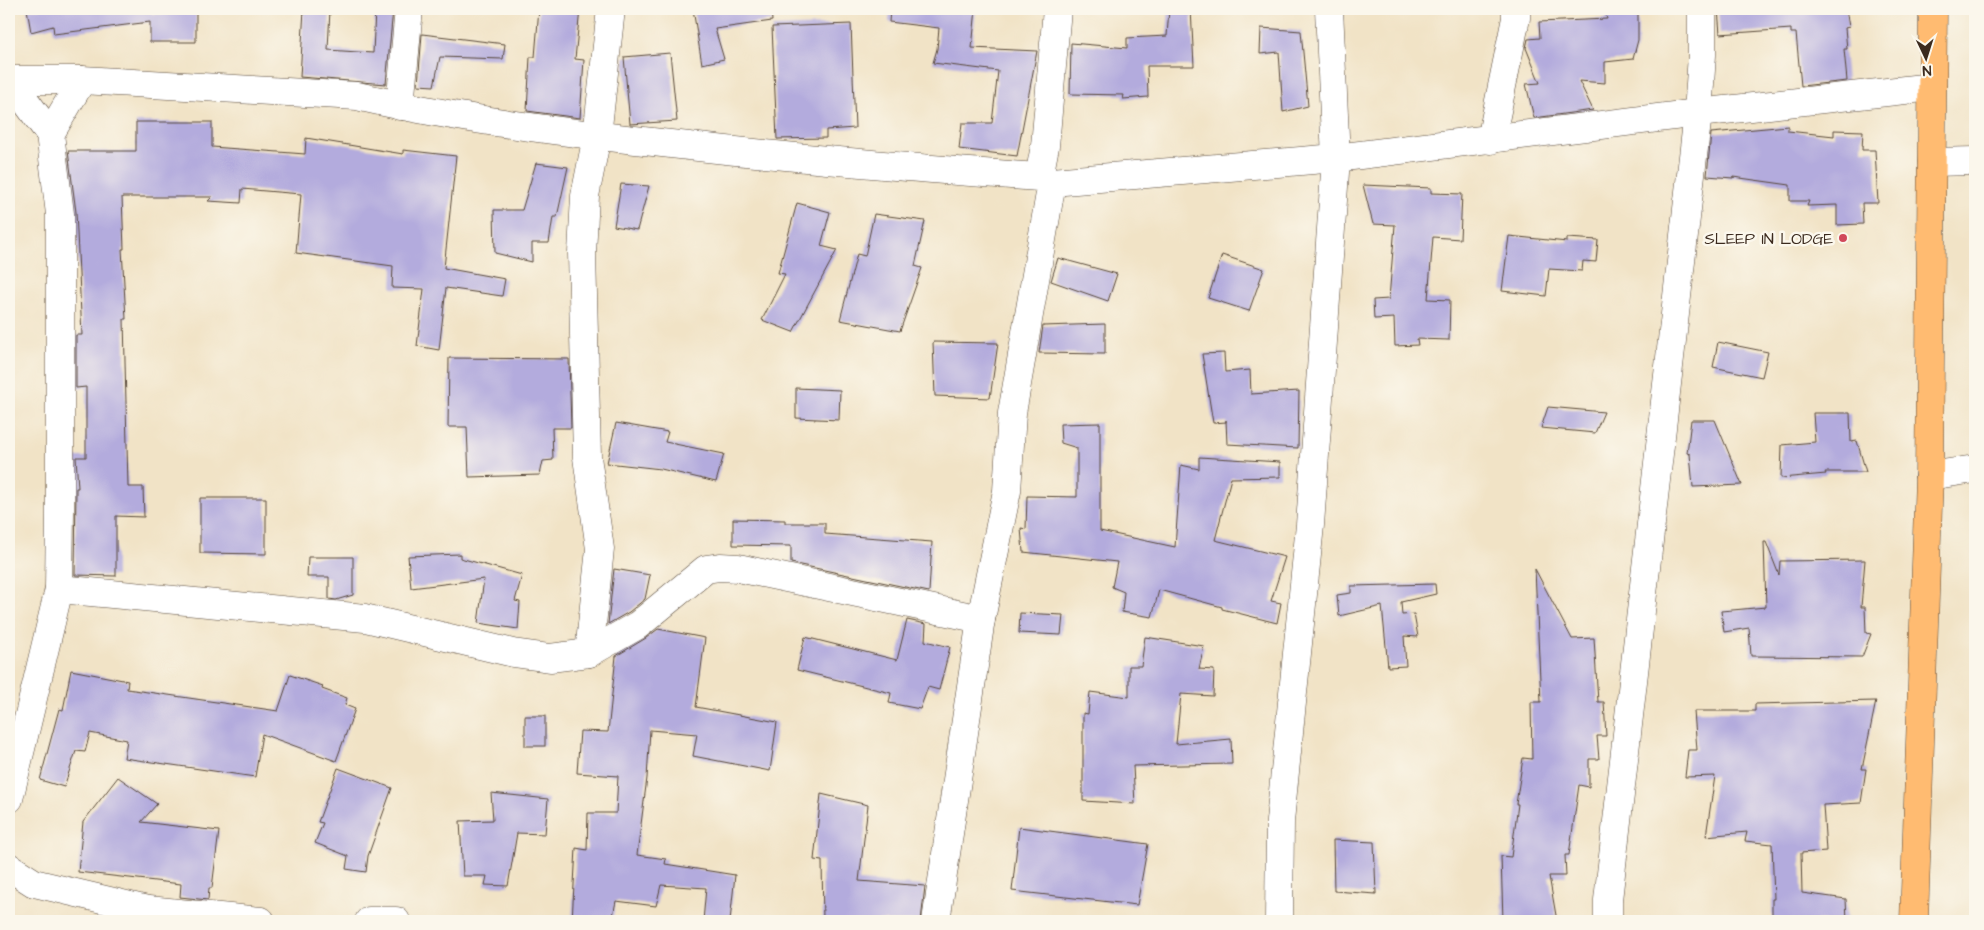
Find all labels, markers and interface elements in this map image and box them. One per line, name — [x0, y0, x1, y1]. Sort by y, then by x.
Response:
north arrow — [1902, 32, 1952, 82]
text: N — [1922, 60, 1932, 80]
place label: SLEEP IN LODGE — [1705, 228, 1834, 250]
marker: SLEEP IN LODGE — [1837, 232, 1849, 244]

